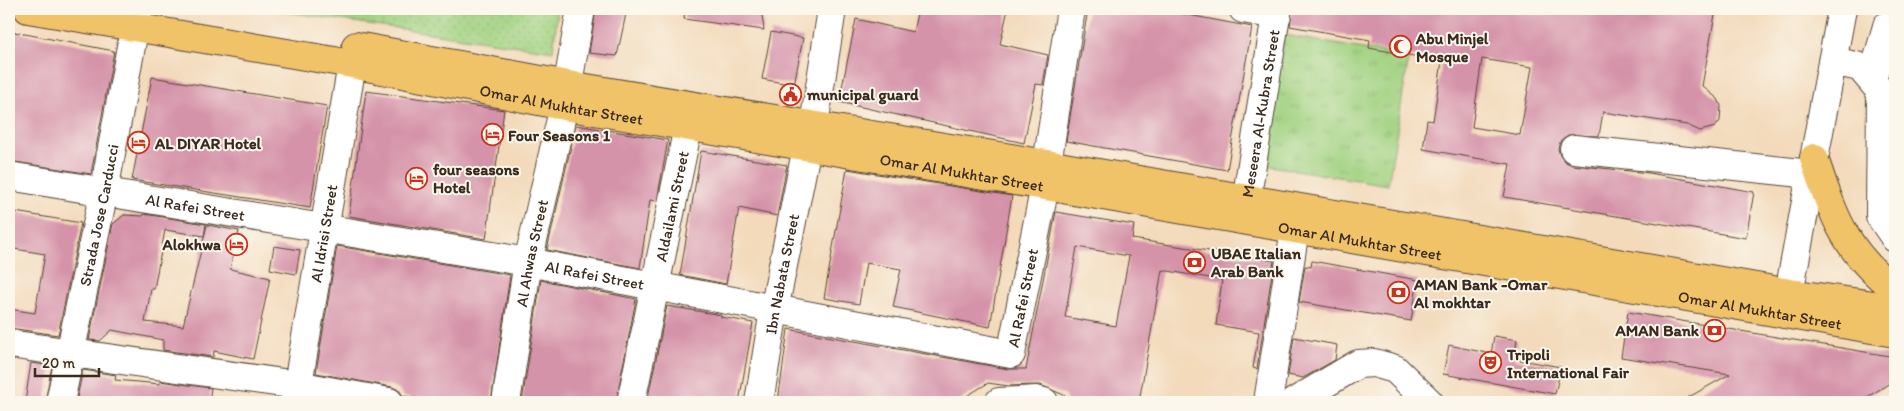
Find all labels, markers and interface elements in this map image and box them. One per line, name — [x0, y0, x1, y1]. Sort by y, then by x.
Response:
street label: Meseera Al-Kubra Street — [1238, 28, 1284, 199]
place label: Abu Minjel Mosque — [1415, 29, 1489, 67]
mosque icon: Abu Minjel Mosque — [1388, 35, 1412, 59]
street label: Omar Al Mukhtar Street — [478, 81, 645, 129]
public building icon: municipal guard — [779, 82, 803, 106]
place label: municipal guard — [806, 85, 919, 105]
hotel icon: Four Seasons 1 — [480, 123, 504, 147]
place label: Four Seasons 1 — [508, 126, 611, 145]
hotel icon: AL DIYAR Hotel — [127, 131, 151, 155]
place label: AL DIYAR Hotel — [154, 134, 262, 153]
street label: Strada Jose Carducci — [75, 142, 123, 288]
street label: Aldailami Street — [651, 149, 693, 263]
street label: Omar Al Mukhtar Street — [878, 150, 1045, 196]
place label: four seasons Hotel — [433, 160, 519, 197]
hotel icon: four seasons Hotel — [405, 166, 429, 190]
street label: Al Idrisi Street — [306, 183, 342, 284]
street label: Al Rafei Street — [144, 190, 246, 225]
street label: Al Ahwas Street — [512, 198, 552, 308]
street label: Ibn Nabata Street — [761, 212, 803, 336]
street label: Omar Al Mukhtar Street — [1276, 217, 1443, 264]
hotel icon: Alokhwa — [225, 232, 249, 256]
place label: Alokhwa — [162, 235, 221, 254]
place label: UBAE Italian Arab Bank — [1210, 244, 1302, 281]
street label: Al Rafei Street — [1004, 247, 1042, 349]
bank icon: UBAE Italian Arab Bank — [1183, 250, 1207, 274]
street label: Al Rafei Street — [544, 256, 646, 294]
place label: AMAN Bank -Omar Al mokhtar — [1413, 275, 1548, 312]
bank icon: AMAN Bank -Omar Al mokhtar — [1386, 281, 1410, 305]
street label: Omar Al Mukhtar Street — [1677, 287, 1843, 334]
bank icon: AMAN Bank — [1703, 318, 1727, 342]
place label: AMAN Bank — [1615, 321, 1700, 340]
place label: Tripoli International Fair — [1506, 345, 1630, 382]
scale bar — [35, 346, 99, 378]
theatre icon: Tripoli International Fair — [1479, 351, 1503, 375]
text: 20 m — [42, 354, 76, 372]

